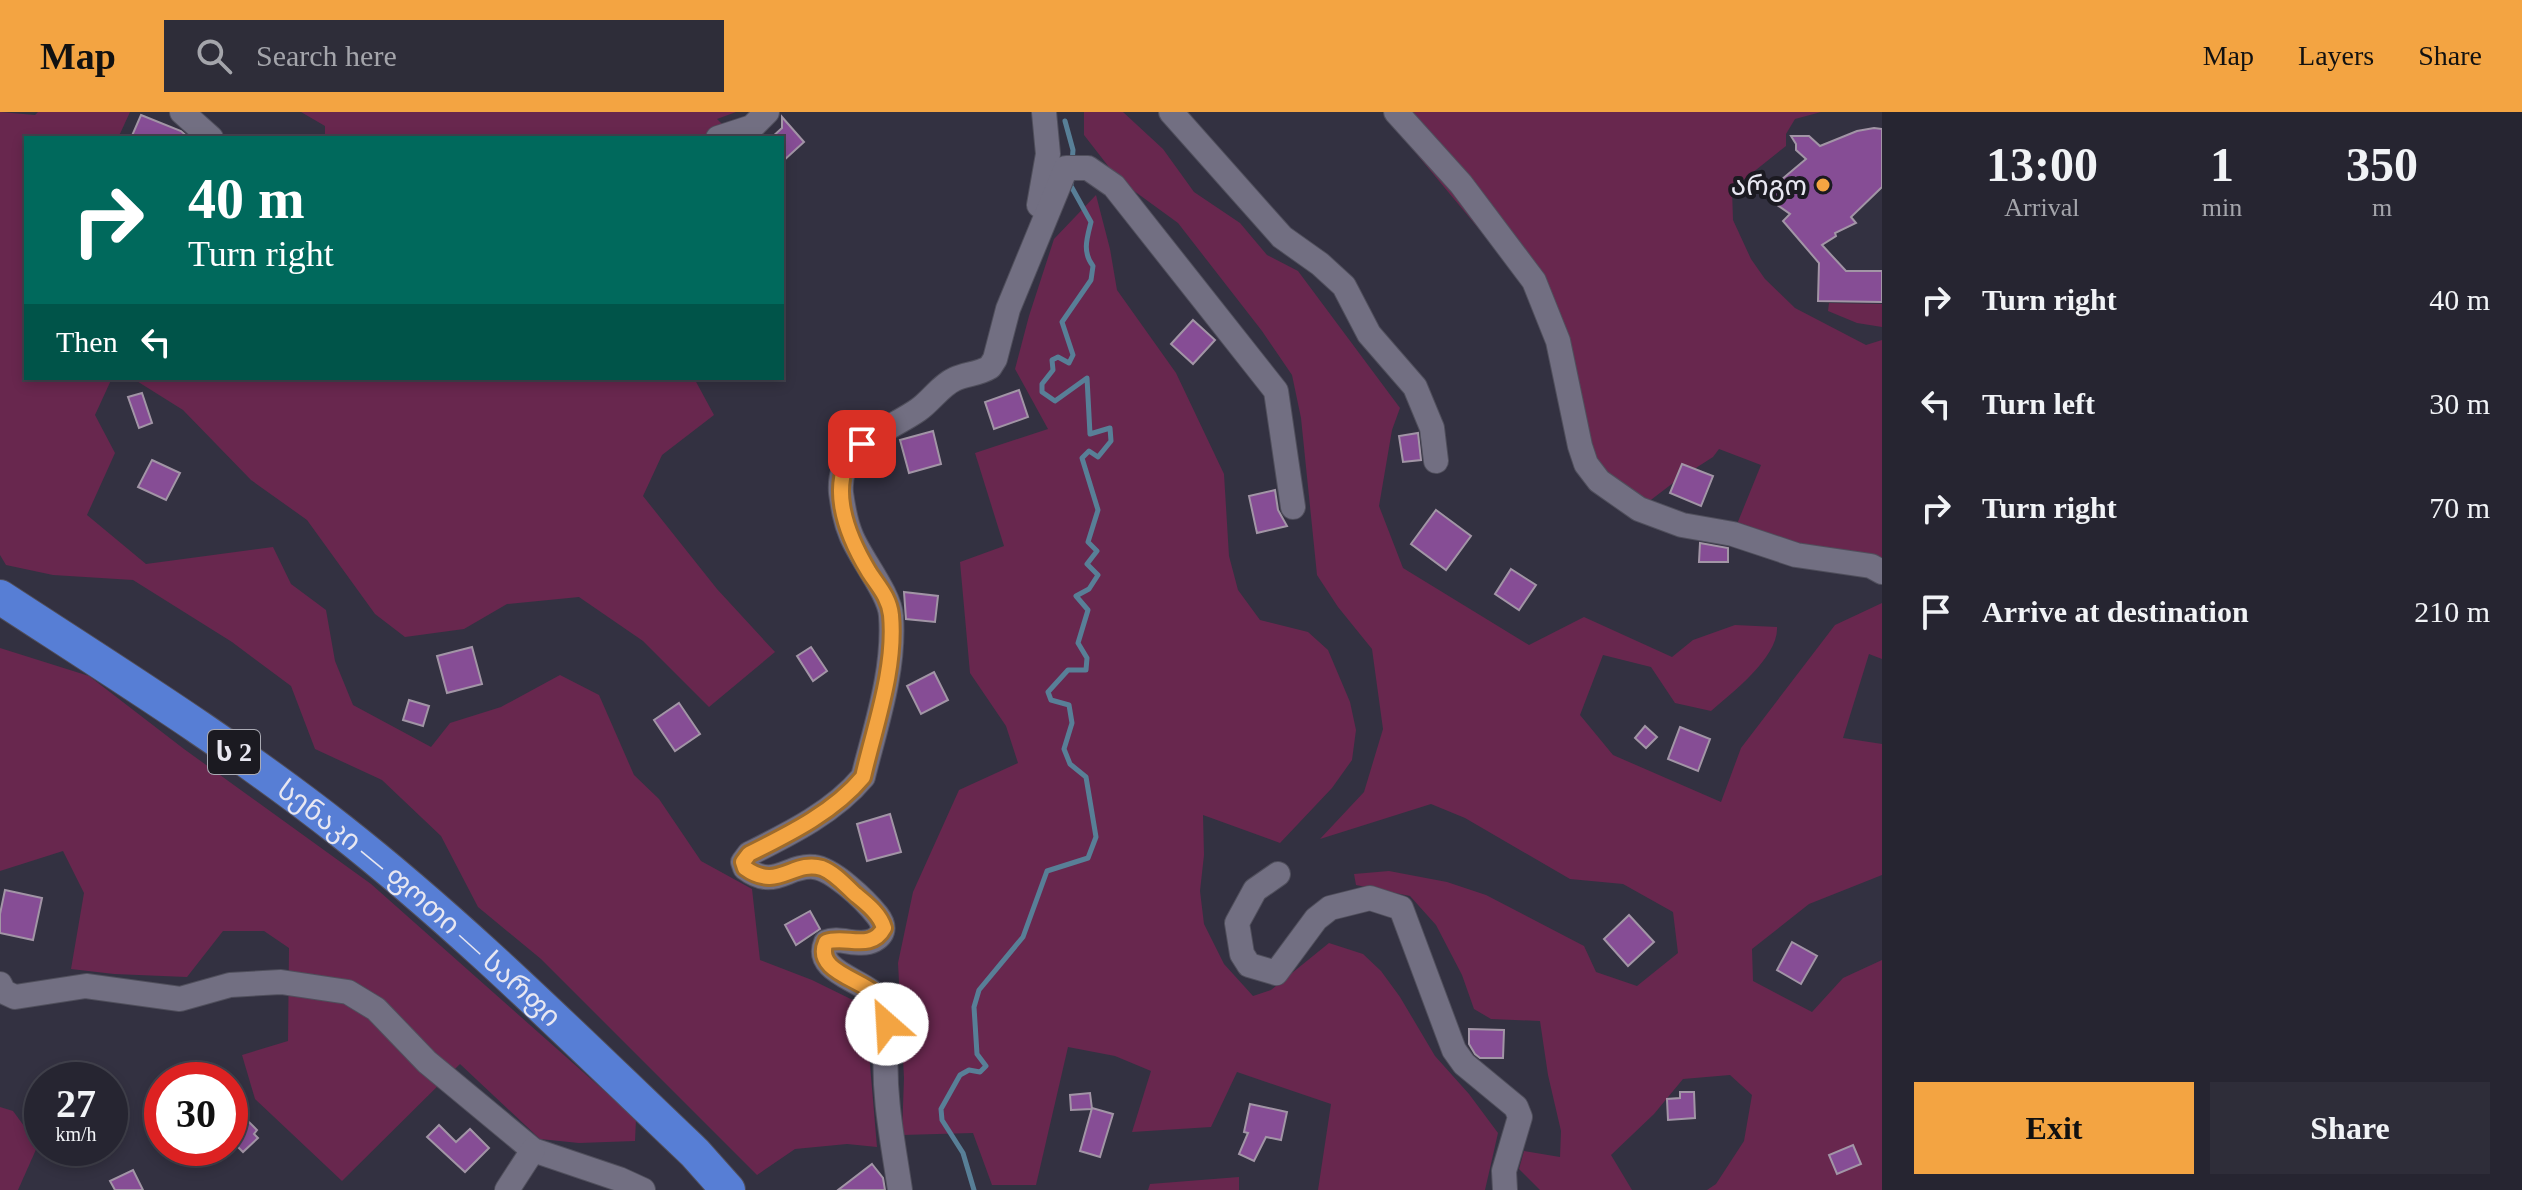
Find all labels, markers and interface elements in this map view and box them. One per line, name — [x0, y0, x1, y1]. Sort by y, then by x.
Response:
search box — [164, 20, 724, 92]
icon: search — [192, 34, 236, 78]
text: Map — [40, 35, 116, 77]
text: Search here — [256, 39, 397, 72]
text: Map — [2203, 40, 2254, 71]
text: Layers — [2298, 40, 2374, 71]
text: Share — [2418, 40, 2482, 71]
text: 13:00 — [1986, 138, 2098, 191]
text: 1 — [2210, 138, 2234, 191]
text: 350 — [2346, 138, 2418, 191]
icon: right — [56, 168, 160, 272]
text: 40 m — [188, 168, 305, 230]
place label: არგო — [1731, 170, 1807, 202]
marker: არგო — [1814, 176, 1832, 194]
text: Arrival — [2004, 193, 2079, 222]
text: min — [2202, 193, 2242, 222]
text: m — [2372, 193, 2392, 222]
text: Turn right — [188, 234, 334, 274]
icon: right — [1914, 278, 1958, 322]
text: Turn right — [1982, 283, 2117, 316]
text: 40 m — [2429, 283, 2490, 316]
icon: left — [134, 320, 178, 364]
text: Then — [56, 325, 118, 358]
icon: left — [1914, 382, 1958, 426]
text: Turn left — [1982, 387, 2095, 420]
text: 30 m — [2429, 387, 2490, 420]
pin — [828, 410, 896, 478]
icon: arrive — [840, 422, 884, 466]
icon: right — [1914, 486, 1958, 530]
text: Turn right — [1982, 491, 2117, 524]
text: 70 m — [2429, 491, 2490, 524]
icon: arrive — [1914, 590, 1958, 634]
text: Arrive at destination — [1982, 595, 2249, 628]
text: 210 m — [2414, 595, 2490, 628]
road number: ს 2 — [208, 730, 260, 774]
street label: სენაკი — ფოთი — სარფი — [272, 773, 567, 1033]
position arrow — [845, 982, 929, 1066]
speed limit sign: 30 — [144, 1062, 248, 1166]
text: 27 — [56, 1081, 96, 1126]
button: Exit — [1914, 1082, 2194, 1174]
button: Share — [2210, 1082, 2490, 1174]
text: km/h — [55, 1123, 97, 1145]

